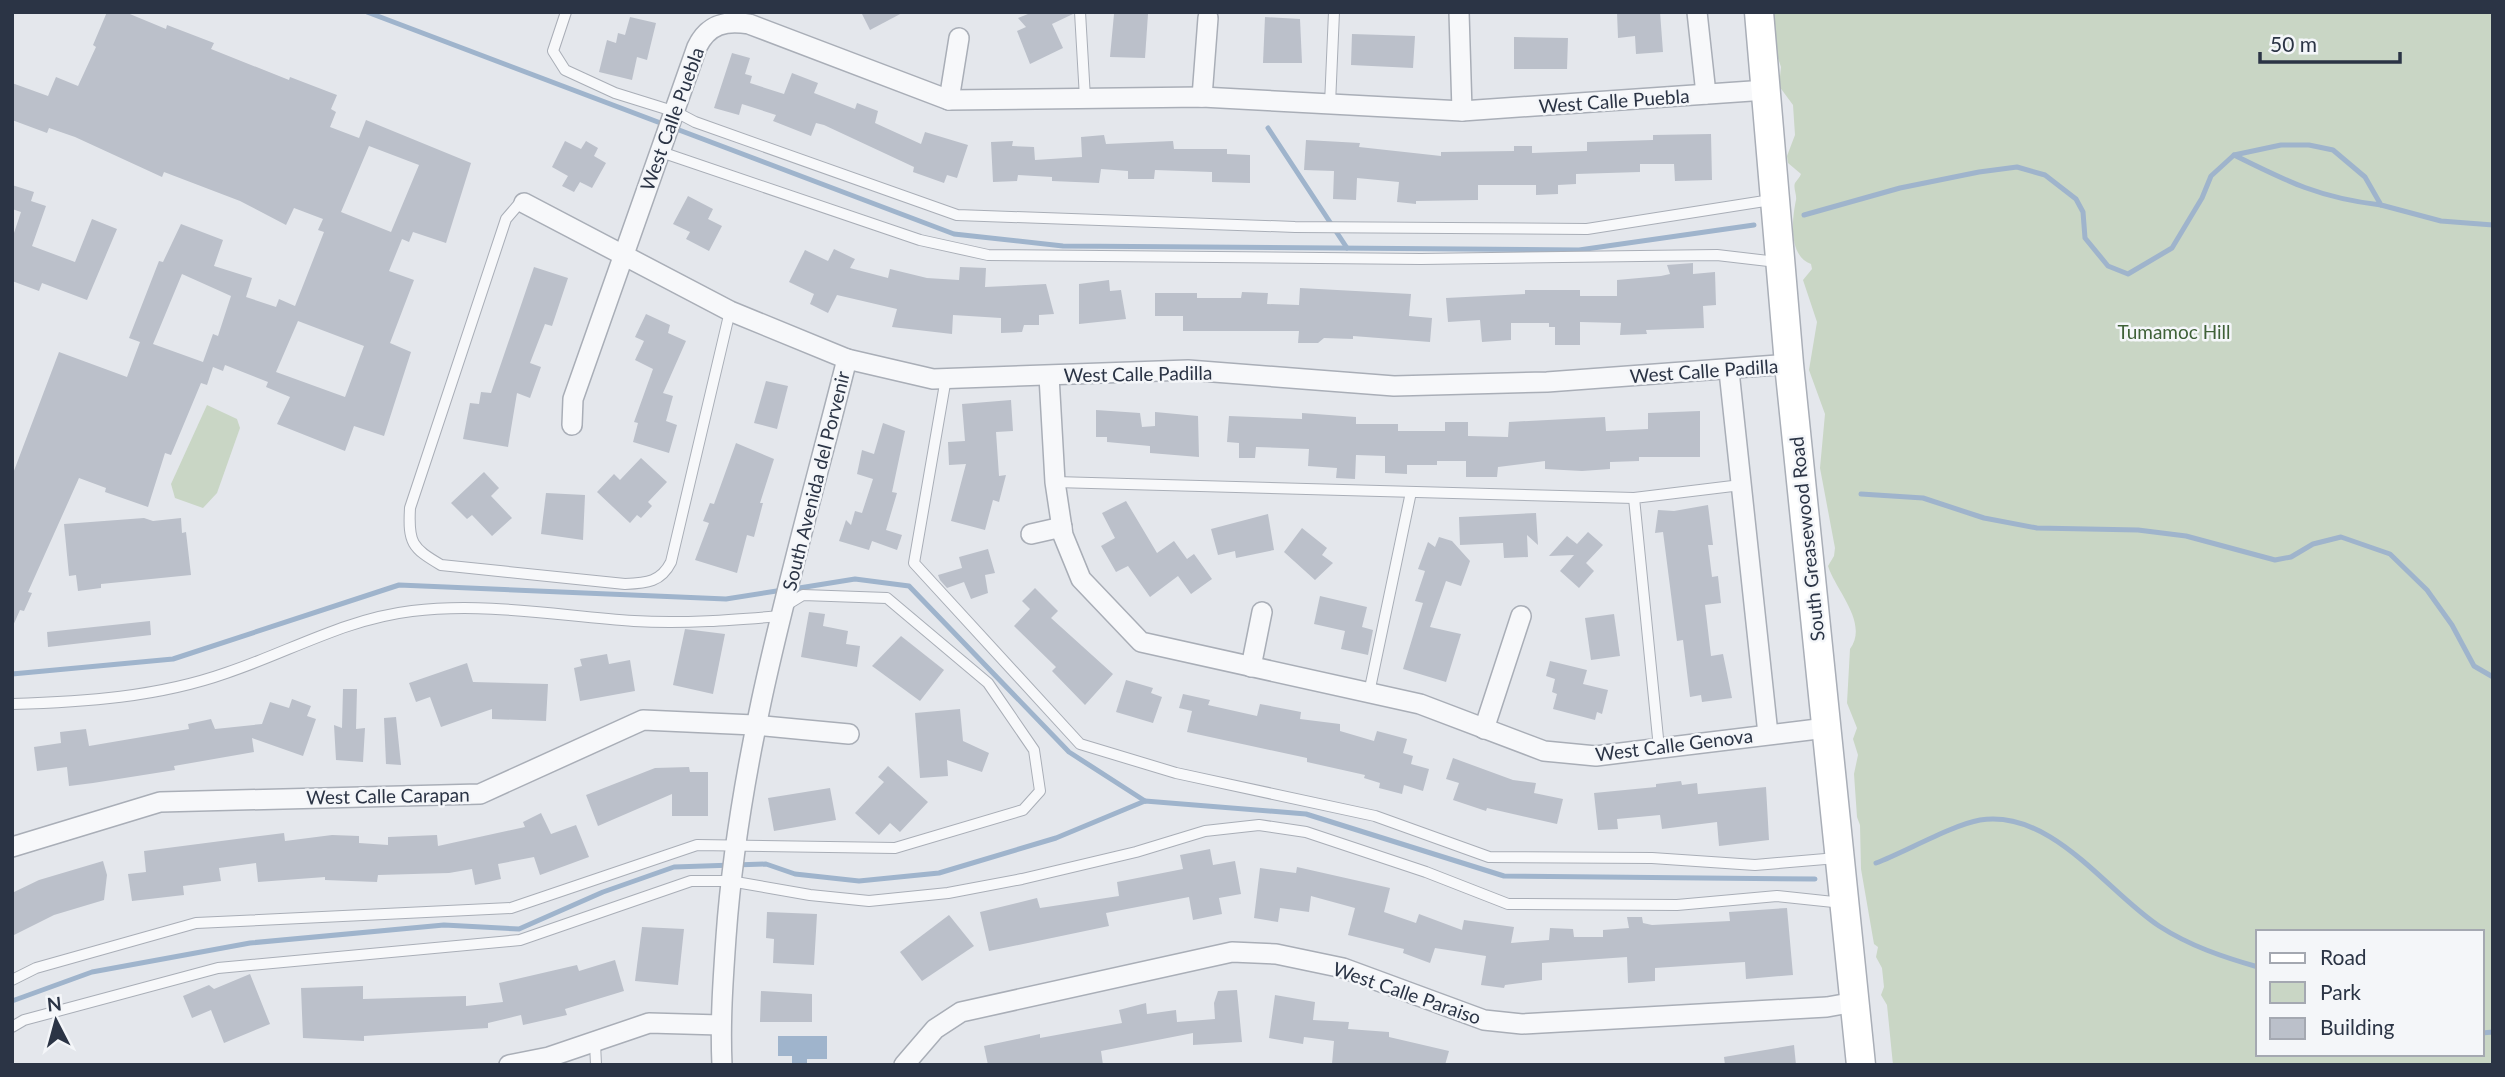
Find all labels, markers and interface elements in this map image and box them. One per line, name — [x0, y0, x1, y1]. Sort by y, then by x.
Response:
scale bar — [2260, 21, 2400, 65]
text: 50 m — [2270, 31, 2317, 56]
street label: West Calle Puebla — [635, 44, 708, 194]
street label: West Calle Puebla — [1538, 84, 1690, 117]
park label: Tumamoc Hill — [2117, 320, 2231, 343]
street label: West Calle Padilla — [1629, 354, 1779, 387]
street label: West Calle Padilla — [1063, 361, 1213, 386]
street label: South Avenida del Porvenir — [777, 369, 854, 593]
street label: South Greasewood Road — [1784, 436, 1829, 643]
street label: West Calle Genova — [1594, 723, 1754, 766]
street label: West Calle Carapan — [306, 783, 470, 808]
legend — [2256, 930, 2484, 1056]
text: Road — [2320, 944, 2367, 969]
street label: West Calle Paraiso — [1330, 956, 1484, 1029]
text: Park — [2320, 979, 2361, 1004]
north arrow — [21, 986, 91, 1056]
text: N — [46, 991, 63, 1016]
text: Building — [2320, 1014, 2395, 1039]

